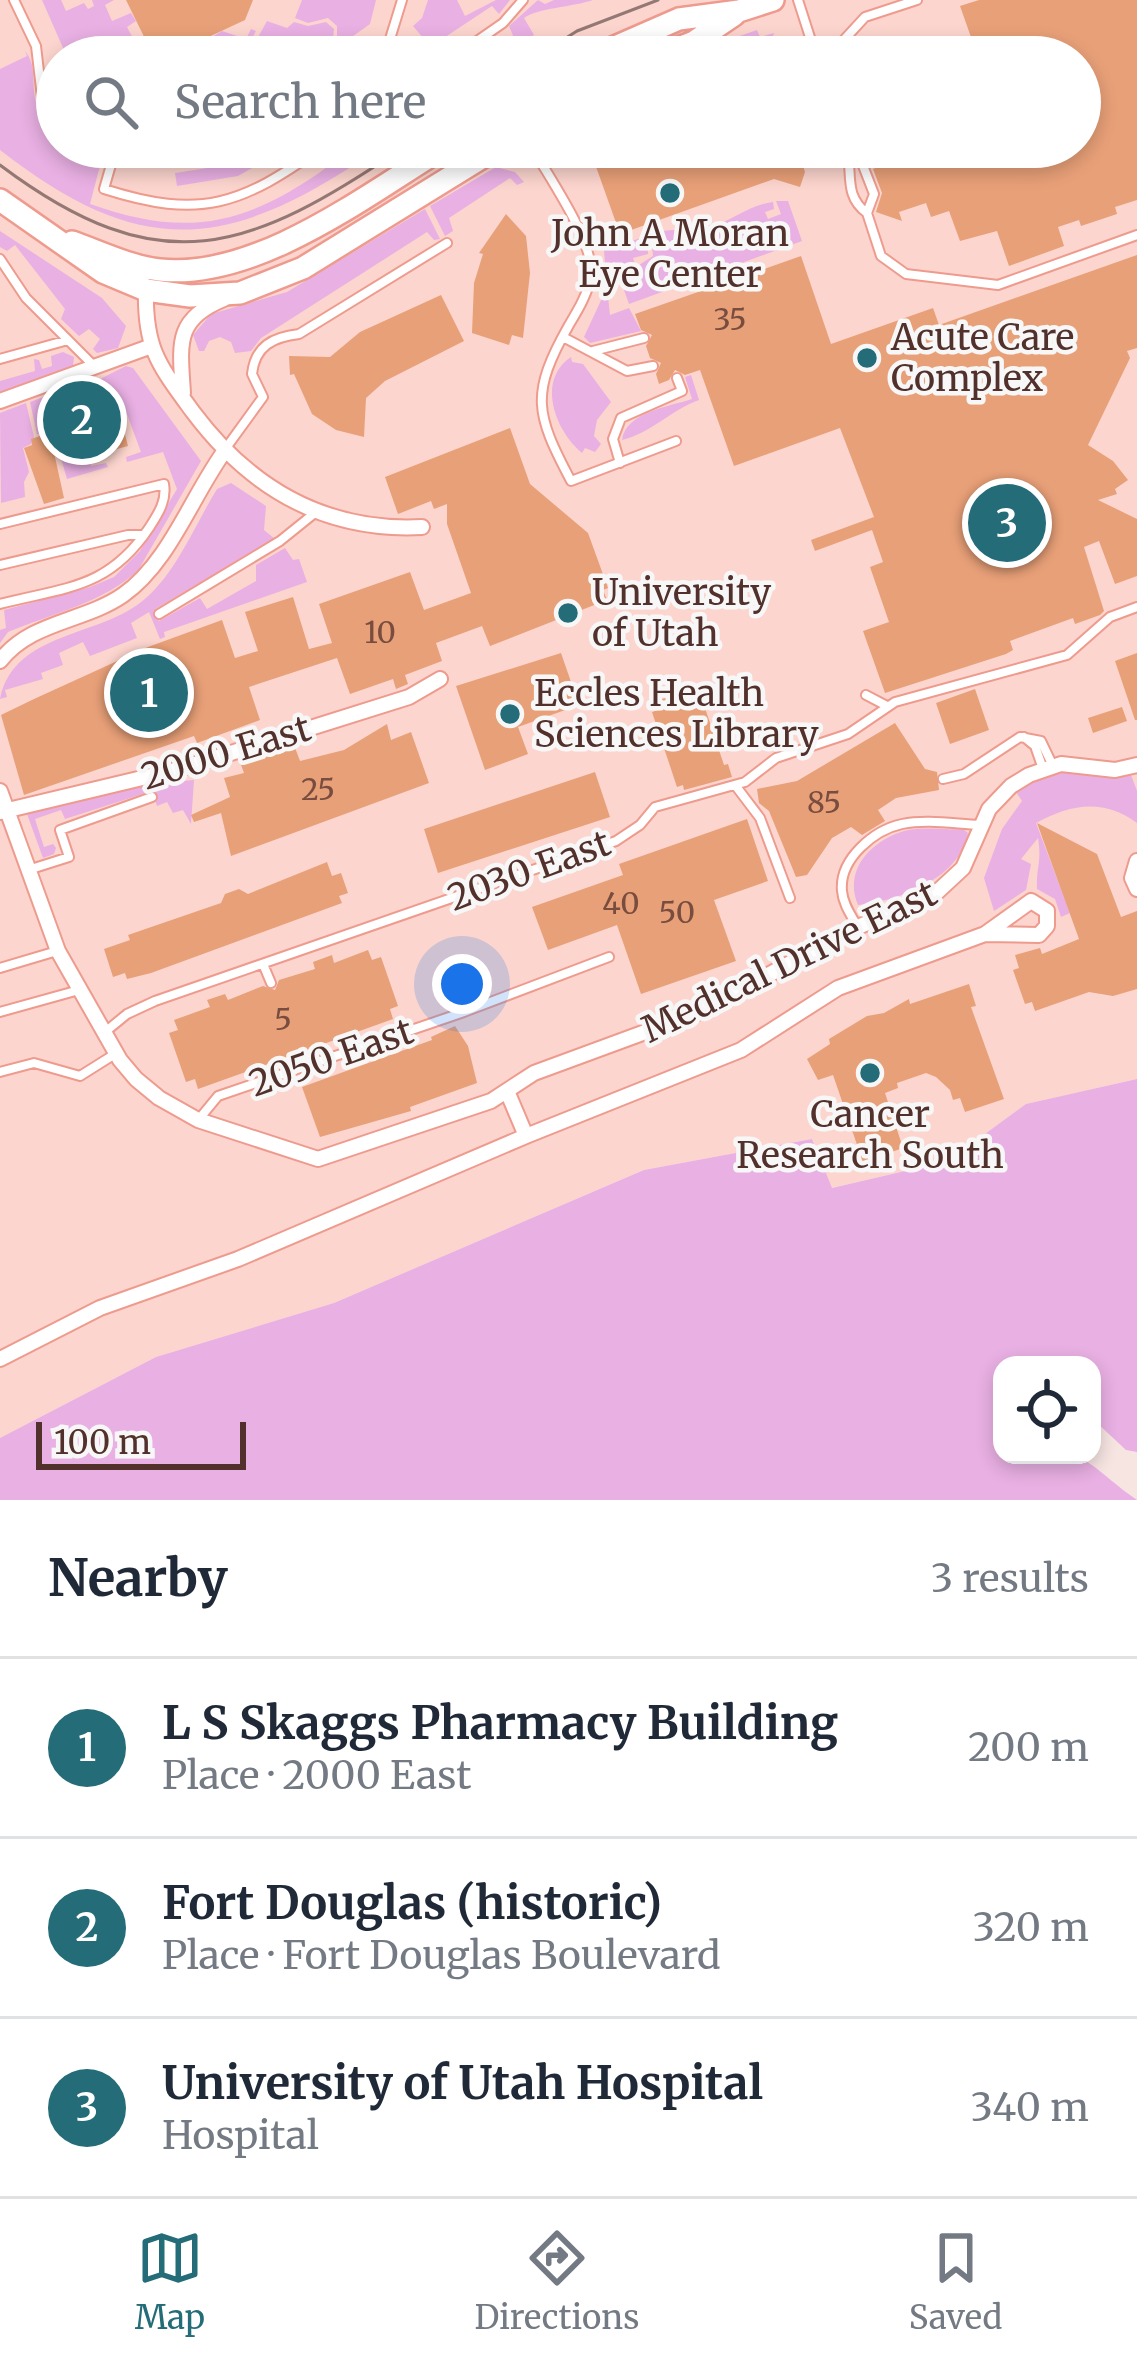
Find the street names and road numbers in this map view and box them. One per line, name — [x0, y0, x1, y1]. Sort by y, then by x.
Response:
street label: 2000 East — [136, 705, 316, 800]
street label: 2030 East — [442, 820, 616, 921]
street label: Medical Drive East — [634, 871, 944, 1052]
street label: 2050 East — [243, 1008, 419, 1106]

